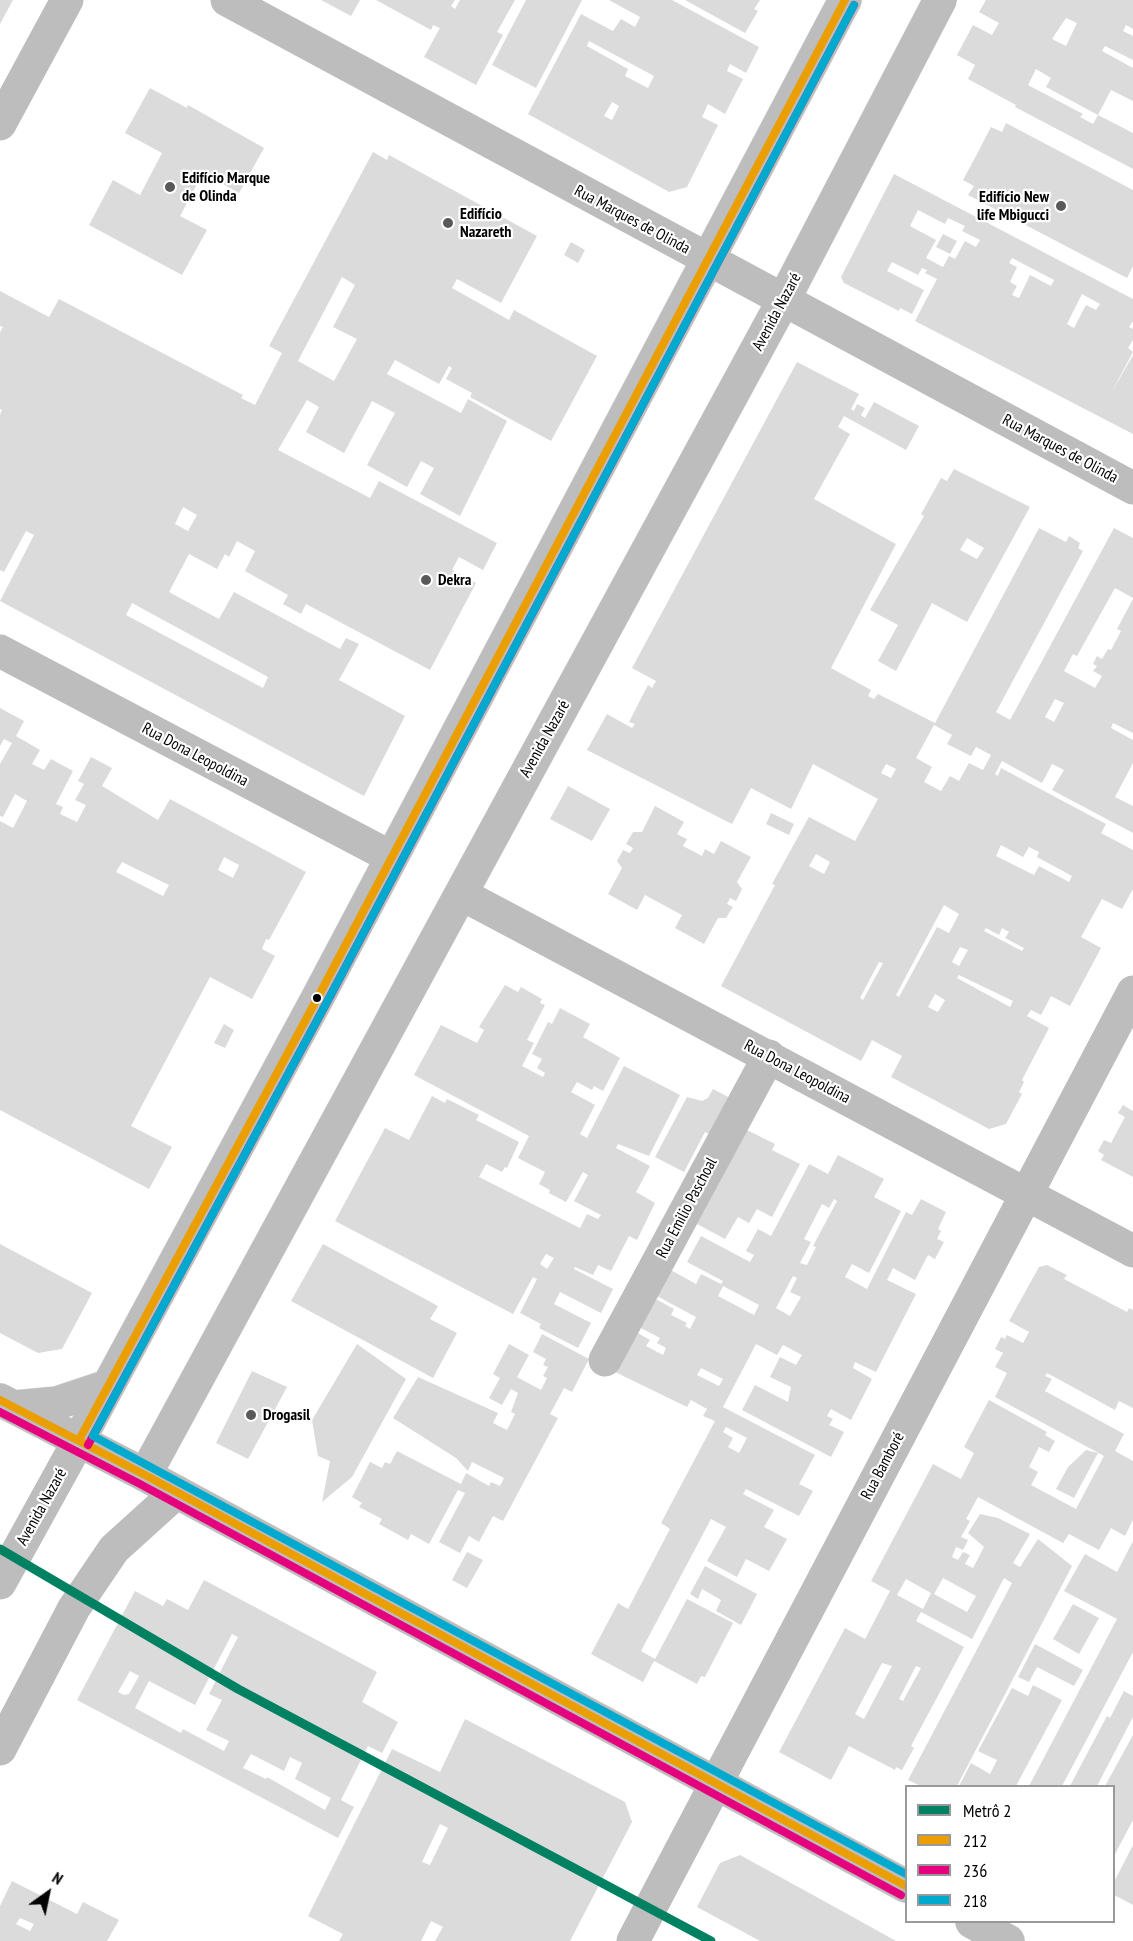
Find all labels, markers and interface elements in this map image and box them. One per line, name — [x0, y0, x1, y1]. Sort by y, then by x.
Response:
place label: Edifício Marque de Olinda — [182, 168, 270, 206]
marker: Edifício Marque de Olinda — [163, 180, 177, 194]
street label: Rua Marques de Olinda — [571, 181, 693, 259]
place label: Edifício New life Mbigucci — [977, 187, 1049, 225]
marker: Edifício New life Mbigucci — [1054, 199, 1068, 213]
place label: Edifício Nazareth — [460, 204, 511, 242]
marker: Edifício Nazareth — [441, 216, 455, 230]
street label: Avenida Nazaré — [749, 270, 805, 354]
street label: Rua Marques de Olinda — [999, 410, 1121, 488]
place label: Dekra — [438, 570, 471, 590]
marker: Dekra — [419, 573, 433, 587]
street label: Avenida Nazaré — [516, 697, 574, 781]
street label: Rua Dona Leopoldina — [139, 719, 251, 791]
unlabelled marker — [311, 992, 323, 1004]
street label: Rua Dona Leopoldina — [741, 1036, 853, 1108]
street label: Rua Emilio Paschoal — [652, 1154, 722, 1262]
place label: Drogasil — [263, 1405, 310, 1425]
marker: Drogasil — [244, 1408, 258, 1422]
street label: Rua Bamboré — [857, 1429, 909, 1503]
street label: Avenida Nazaré — [13, 1465, 71, 1549]
legend — [905, 1785, 1115, 1923]
text: Metrô 2 — [963, 1799, 1011, 1822]
text: 212 — [963, 1829, 987, 1852]
text: 236 — [963, 1859, 987, 1882]
north arrow — [18, 1863, 78, 1923]
text: N — [49, 1867, 67, 1889]
text: 218 — [963, 1889, 987, 1912]

